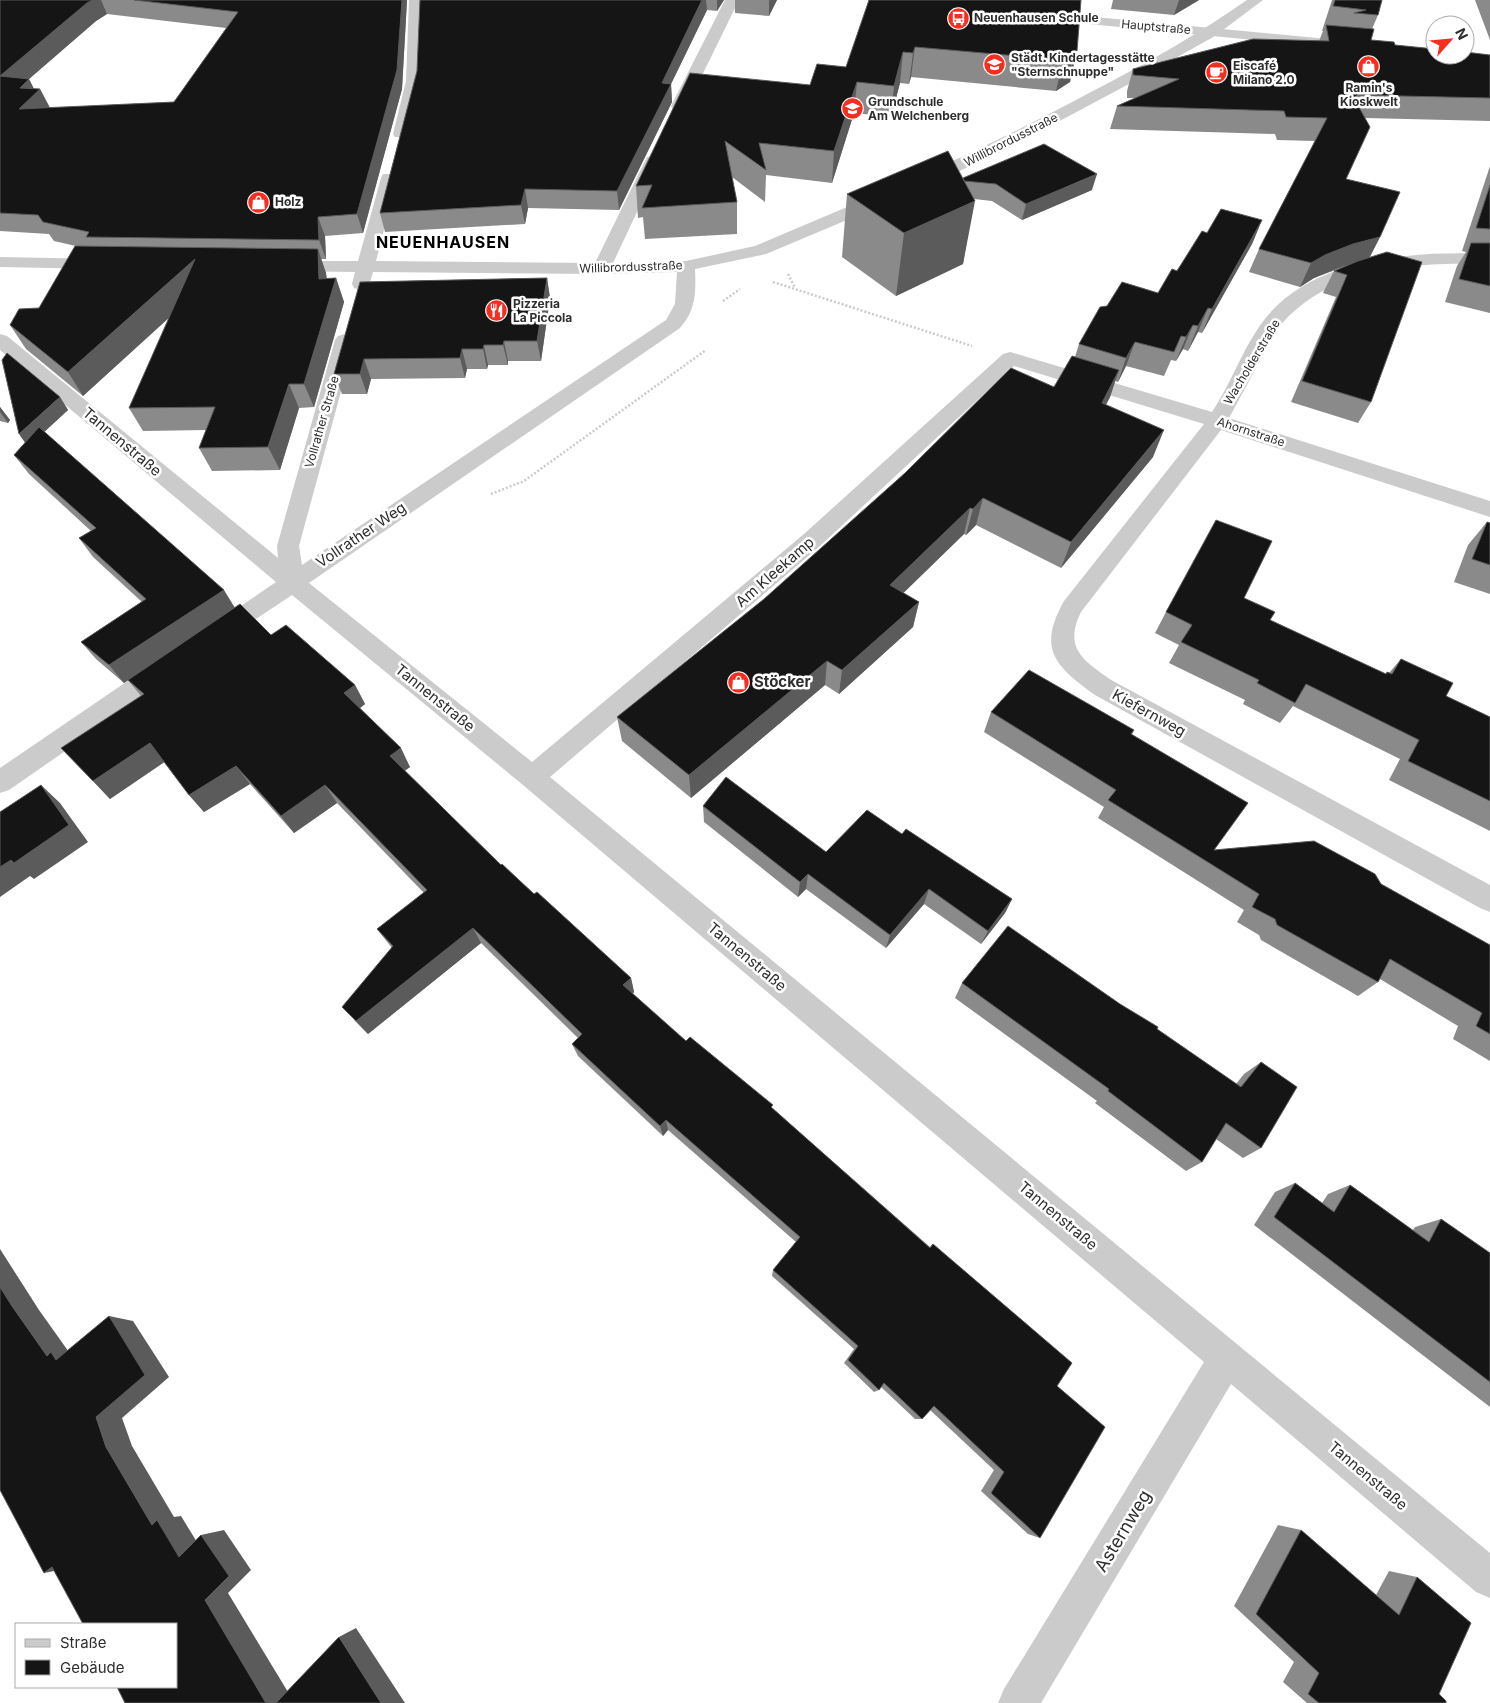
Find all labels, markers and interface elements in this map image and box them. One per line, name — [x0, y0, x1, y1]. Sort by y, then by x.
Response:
bus stop icon: Neuenhausen Schule — [946, 6, 970, 30]
place label: Neuenhausen Schule — [974, 10, 1099, 25]
north arrow — [1425, 15, 1475, 65]
street label: Hauptstraße — [1121, 16, 1191, 37]
text: N — [1452, 25, 1472, 42]
place label: Städt. Kindertagesstätte "Sternschnuppe" — [1011, 50, 1155, 79]
school or university icon: Städt. Kindertagesstätte "Sternschnuppe" — [983, 53, 1007, 77]
shop icon: Ramin's Kioskwelt — [1357, 55, 1381, 79]
place label: Eiscafé Milano 2.0 — [1233, 58, 1295, 87]
cafe icon: Eiscafé Milano 2.0 — [1205, 61, 1229, 85]
place label: Ramin's Kioskwelt — [1340, 80, 1399, 109]
place label: Grundschule Am Welchenberg — [868, 94, 969, 123]
school or university icon: Grundschule Am Welchenberg — [840, 97, 864, 121]
street label: Willibrordusstraße — [961, 109, 1060, 170]
shop icon: Holz — [247, 190, 271, 214]
place label: Holz — [275, 194, 302, 209]
district label: NEUENHAUSEN — [376, 232, 510, 252]
street label: Willibrordusstraße — [579, 257, 683, 276]
place label: Pizzeria La Piccola — [513, 296, 572, 325]
restaurant icon: Pizzeria La Piccola — [485, 299, 509, 323]
street label: Wacholderstraße — [1220, 316, 1283, 407]
street label: Vollrather Straße — [301, 374, 342, 470]
street label: Tannenstraße — [79, 403, 166, 480]
street label: Ahornstraße — [1215, 414, 1287, 450]
street label: Vollrather Weg — [312, 498, 409, 572]
street label: Am Kleekamp — [731, 532, 818, 611]
street label: Tannenstraße — [392, 660, 479, 736]
shop icon: Stöcker — [726, 670, 750, 694]
place label: Stöcker — [754, 672, 811, 691]
street label: Kiefernweg — [1109, 685, 1189, 741]
street label: Tannenstraße — [704, 918, 791, 995]
street label: Tannenstraße — [1015, 1177, 1102, 1254]
street label: Tannenstraße — [1325, 1437, 1412, 1514]
street label: Asternweg — [1090, 1486, 1155, 1575]
legend — [15, 1623, 178, 1688]
text: Straße — [60, 1633, 107, 1652]
text: Gebäude — [60, 1658, 125, 1677]

